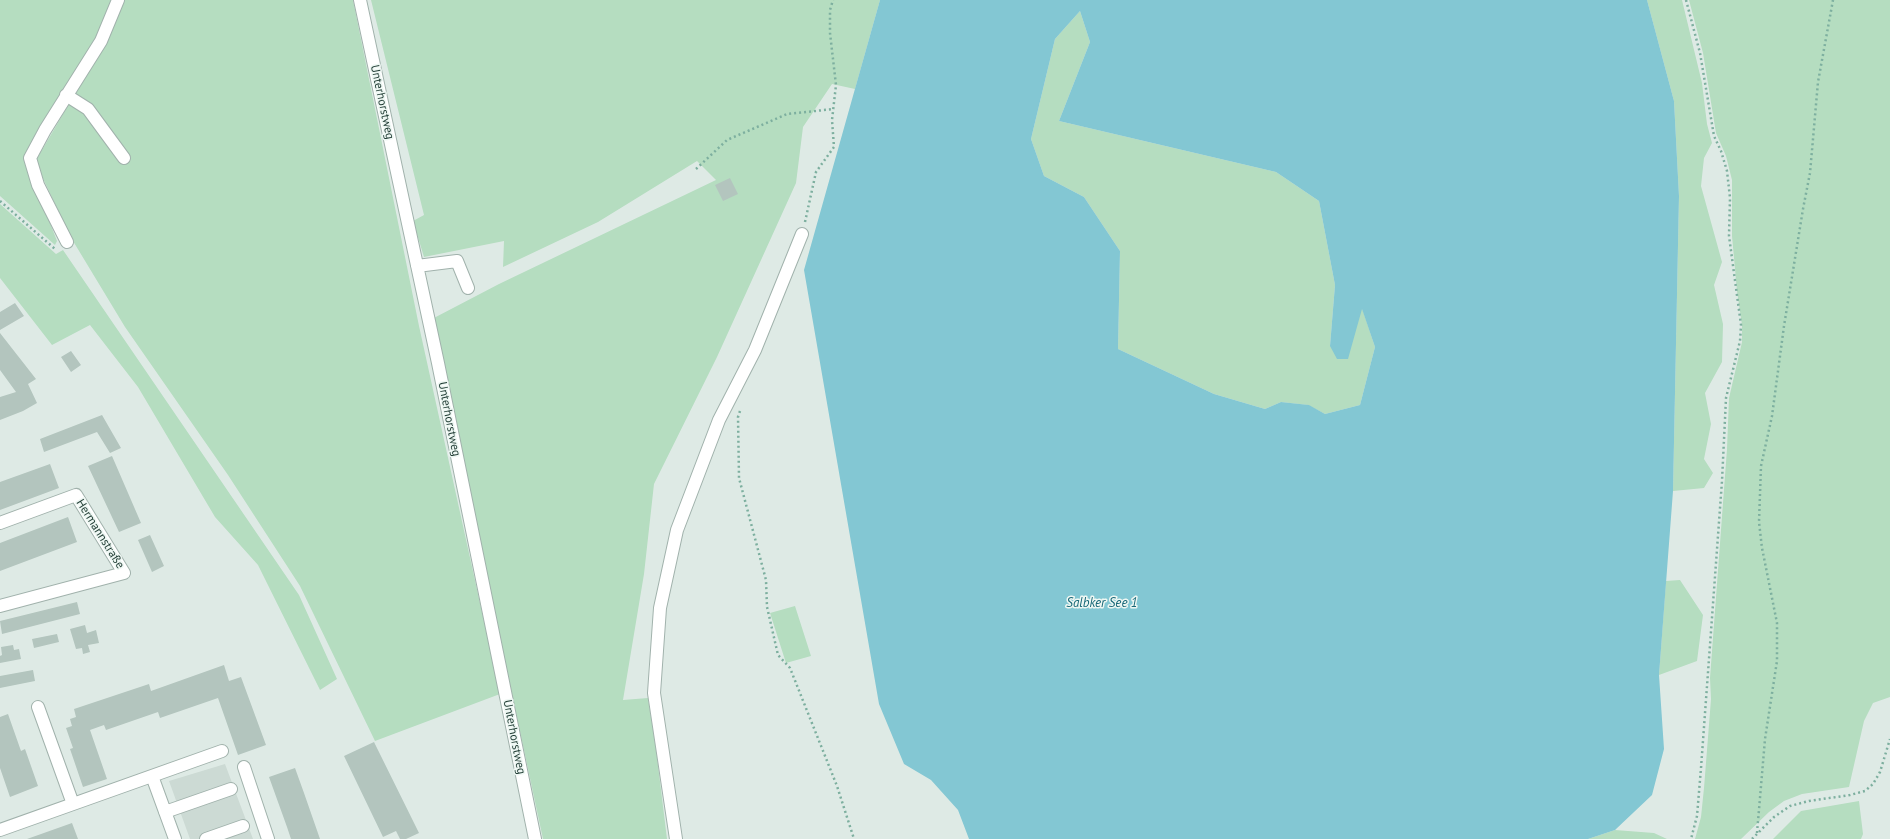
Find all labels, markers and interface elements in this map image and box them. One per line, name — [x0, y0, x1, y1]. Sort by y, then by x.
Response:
street label: Unterhorstweg — [367, 63, 397, 141]
street label: Unterhorstweg — [435, 380, 463, 458]
street label: Hermannstraße — [73, 497, 127, 571]
water label: Salbker See 1 — [1066, 595, 1138, 611]
street label: Unterhorstweg — [500, 698, 528, 776]

